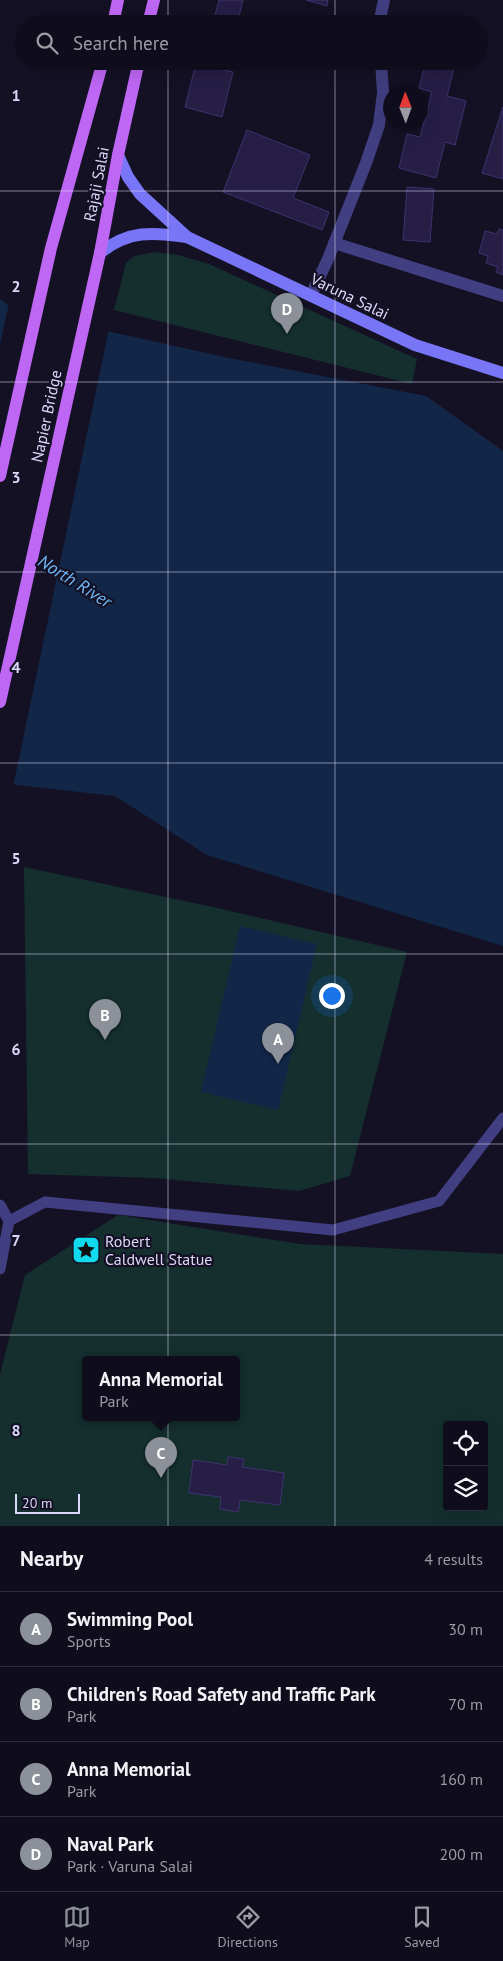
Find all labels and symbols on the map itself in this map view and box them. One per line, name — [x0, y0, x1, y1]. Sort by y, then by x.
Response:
text: 1 — [11, 85, 21, 105]
north arrow — [383, 85, 428, 130]
street label: Rajaji Salai — [79, 145, 113, 223]
street label: Varuna Salai — [307, 268, 392, 324]
text: 2 — [11, 276, 21, 296]
pin: D — [271, 293, 303, 334]
street label: Napier Bridge — [26, 368, 66, 464]
text: 3 — [11, 467, 21, 487]
water label: North River — [34, 549, 117, 613]
text: 4 — [11, 657, 21, 677]
text: 5 — [11, 848, 21, 868]
your location — [319, 983, 345, 1009]
pin: B — [89, 999, 121, 1040]
pin: A — [262, 1023, 294, 1064]
text: 6 — [11, 1039, 21, 1059]
text: 7 — [11, 1230, 21, 1250]
place label: Robert Caldwell Statue — [105, 1231, 212, 1269]
place icon: Robert Caldwell Statue — [71, 1235, 101, 1265]
text: 8 — [11, 1420, 21, 1440]
pin: C — [145, 1437, 177, 1478]
scale bar — [15, 1491, 80, 1514]

